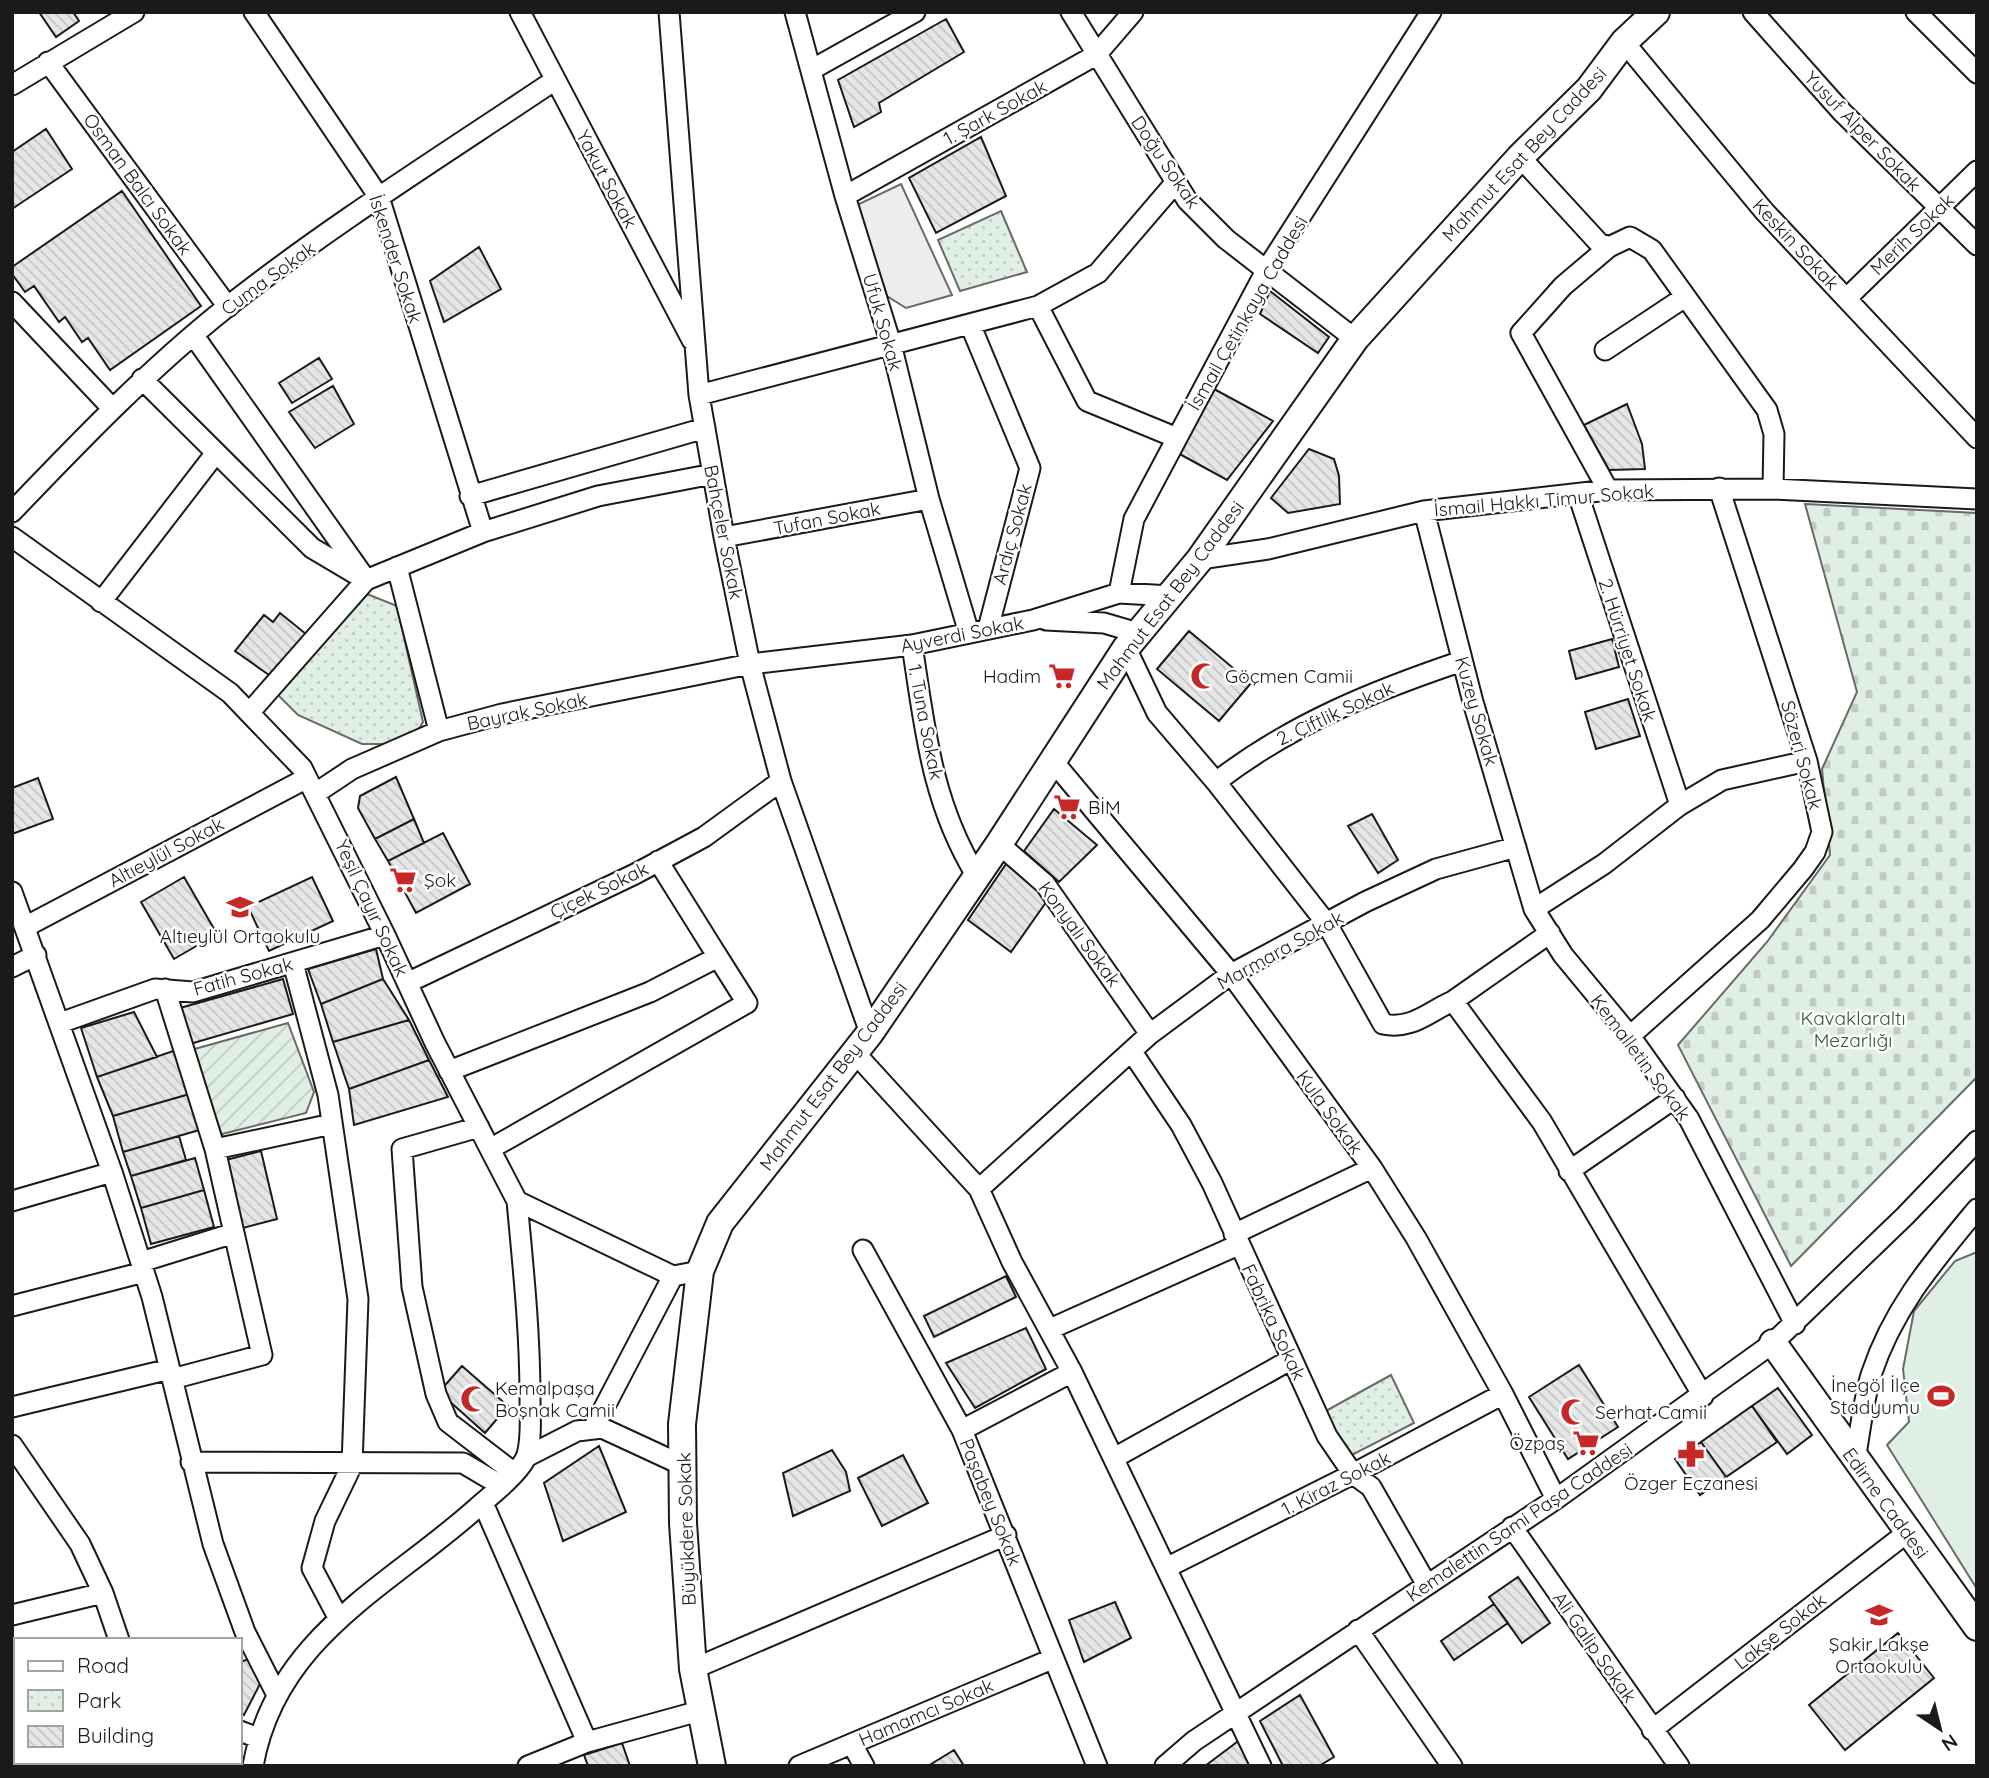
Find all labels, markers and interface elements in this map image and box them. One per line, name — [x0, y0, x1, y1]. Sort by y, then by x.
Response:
street label: Mahmut Esat Bey Caddesi — [1437, 62, 1611, 246]
street label: Yusuf Alper Sokak — [1799, 66, 1927, 196]
street label: 1. Şark Sokak — [939, 74, 1051, 150]
street label: Osman Balcı Sokak — [78, 108, 198, 260]
street label: Doğu Sokak — [1126, 111, 1206, 213]
street label: Yakut Sokak — [571, 126, 643, 232]
street label: Merih Sokak — [1865, 188, 1959, 280]
street label: İskender Sokak — [364, 192, 428, 326]
street label: Keskin Sokak — [1748, 193, 1844, 295]
street label: İsmail Çetinkaya Caddesi — [1181, 212, 1313, 414]
street label: Cuma Sokak — [216, 236, 320, 320]
street label: Ufuk Sokak — [858, 270, 908, 374]
street label: Bahçeler Sokak — [699, 463, 749, 601]
street label: İsmail Hakkı Timur Sokak — [1433, 478, 1655, 522]
street label: Ardıç Sokak — [987, 481, 1037, 587]
street label: Tufan Sokak — [771, 496, 883, 540]
street label: Mahmut Esat Bey Caddesi — [1091, 496, 1249, 694]
street label: 2. Hürriyet Sokak — [1594, 575, 1662, 725]
street label: Ayverdi Sokak — [898, 610, 1026, 658]
street label: Kuzey Sokak — [1450, 653, 1504, 769]
supermarket icon: Hadim — [1047, 661, 1077, 691]
mosque icon: Göçmen Camii — [1189, 661, 1219, 691]
street label: 1. Tuna Sokak — [903, 662, 949, 782]
place label: Hadim — [983, 664, 1041, 688]
place label: Göçmen Camii — [1225, 664, 1353, 688]
street label: 2. Çiftlik Sokak — [1273, 675, 1397, 751]
street label: Bayrak Sokak — [465, 687, 589, 735]
street label: Sözeri Sokak — [1776, 698, 1828, 812]
supermarket icon: BİM — [1052, 792, 1082, 822]
place label: BİM — [1088, 795, 1121, 819]
street label: Altıeylül Sokak — [104, 812, 228, 892]
street label: Yeşil Çayır Sokak — [330, 836, 414, 980]
street label: Çiçek Sokak — [546, 856, 652, 924]
supermarket icon: Şok — [388, 865, 418, 895]
place label: Şok — [424, 868, 456, 892]
street label: Konyalı Sokak — [1034, 877, 1126, 991]
school or university icon: Altıeylül Ortaokulu — [225, 892, 255, 922]
street label: Marmara Sokak — [1212, 905, 1348, 995]
place label: Altıeylül Ortaokulu — [160, 924, 320, 948]
street label: Fatih Sokak — [190, 951, 296, 1001]
street label: Mahmut Esat Bey Caddesi — [754, 977, 912, 1175]
street label: Kemalletin Sokak — [1586, 989, 1696, 1125]
park label: Kavaklaraltı Mezarlığı — [1800, 1006, 1906, 1052]
street label: Kula Sokak — [1291, 1065, 1369, 1159]
street label: Fabrika Sokak — [1237, 1260, 1311, 1384]
place label: İnegöl İlçe Stadyumu — [1830, 1373, 1920, 1419]
place label: Kemalpaşa Boşnak Camii — [495, 1376, 615, 1422]
sports icon: İnegöl İlçe Stadyumu — [1926, 1381, 1956, 1411]
mosque icon: Kemalpaşa Boşnak Camii — [459, 1384, 489, 1414]
mosque icon: Serhat Camii — [1559, 1397, 1589, 1427]
place label: Serhat Camii — [1595, 1400, 1707, 1424]
supermarket icon: Özpaş — [1571, 1428, 1601, 1458]
place label: Özpaş — [1509, 1431, 1565, 1455]
street label: Paşabey Sokak — [955, 1435, 1027, 1569]
street label: Kemalettin Sami Paşa Caddesi — [1401, 1437, 1637, 1607]
pharmacy icon: Özger Eczanesi — [1676, 1439, 1706, 1469]
street label: Edirne Caddesi — [1838, 1443, 1934, 1563]
street label: 1. Kiraz Sokak — [1277, 1445, 1395, 1521]
street label: Büyükdere Sokak — [671, 1452, 701, 1606]
place label: Özger Eczanesi — [1624, 1471, 1758, 1495]
street label: Ali Galip Sokak — [1548, 1587, 1642, 1707]
street label: Lakşe Sokak — [1729, 1588, 1831, 1674]
school or university icon: Şakir Lakşe Ortaokulu — [1864, 1600, 1894, 1630]
place label: Şakir Lakşe Ortaokulu — [1829, 1632, 1929, 1678]
legend — [14, 1638, 242, 1764]
text: Road — [77, 1652, 129, 1678]
street label: Hamamcı Sokak — [855, 1673, 997, 1751]
text: Park — [77, 1687, 121, 1713]
north arrow — [1905, 1694, 1975, 1764]
text: Building — [77, 1722, 154, 1748]
text: N — [1937, 1729, 1962, 1757]

